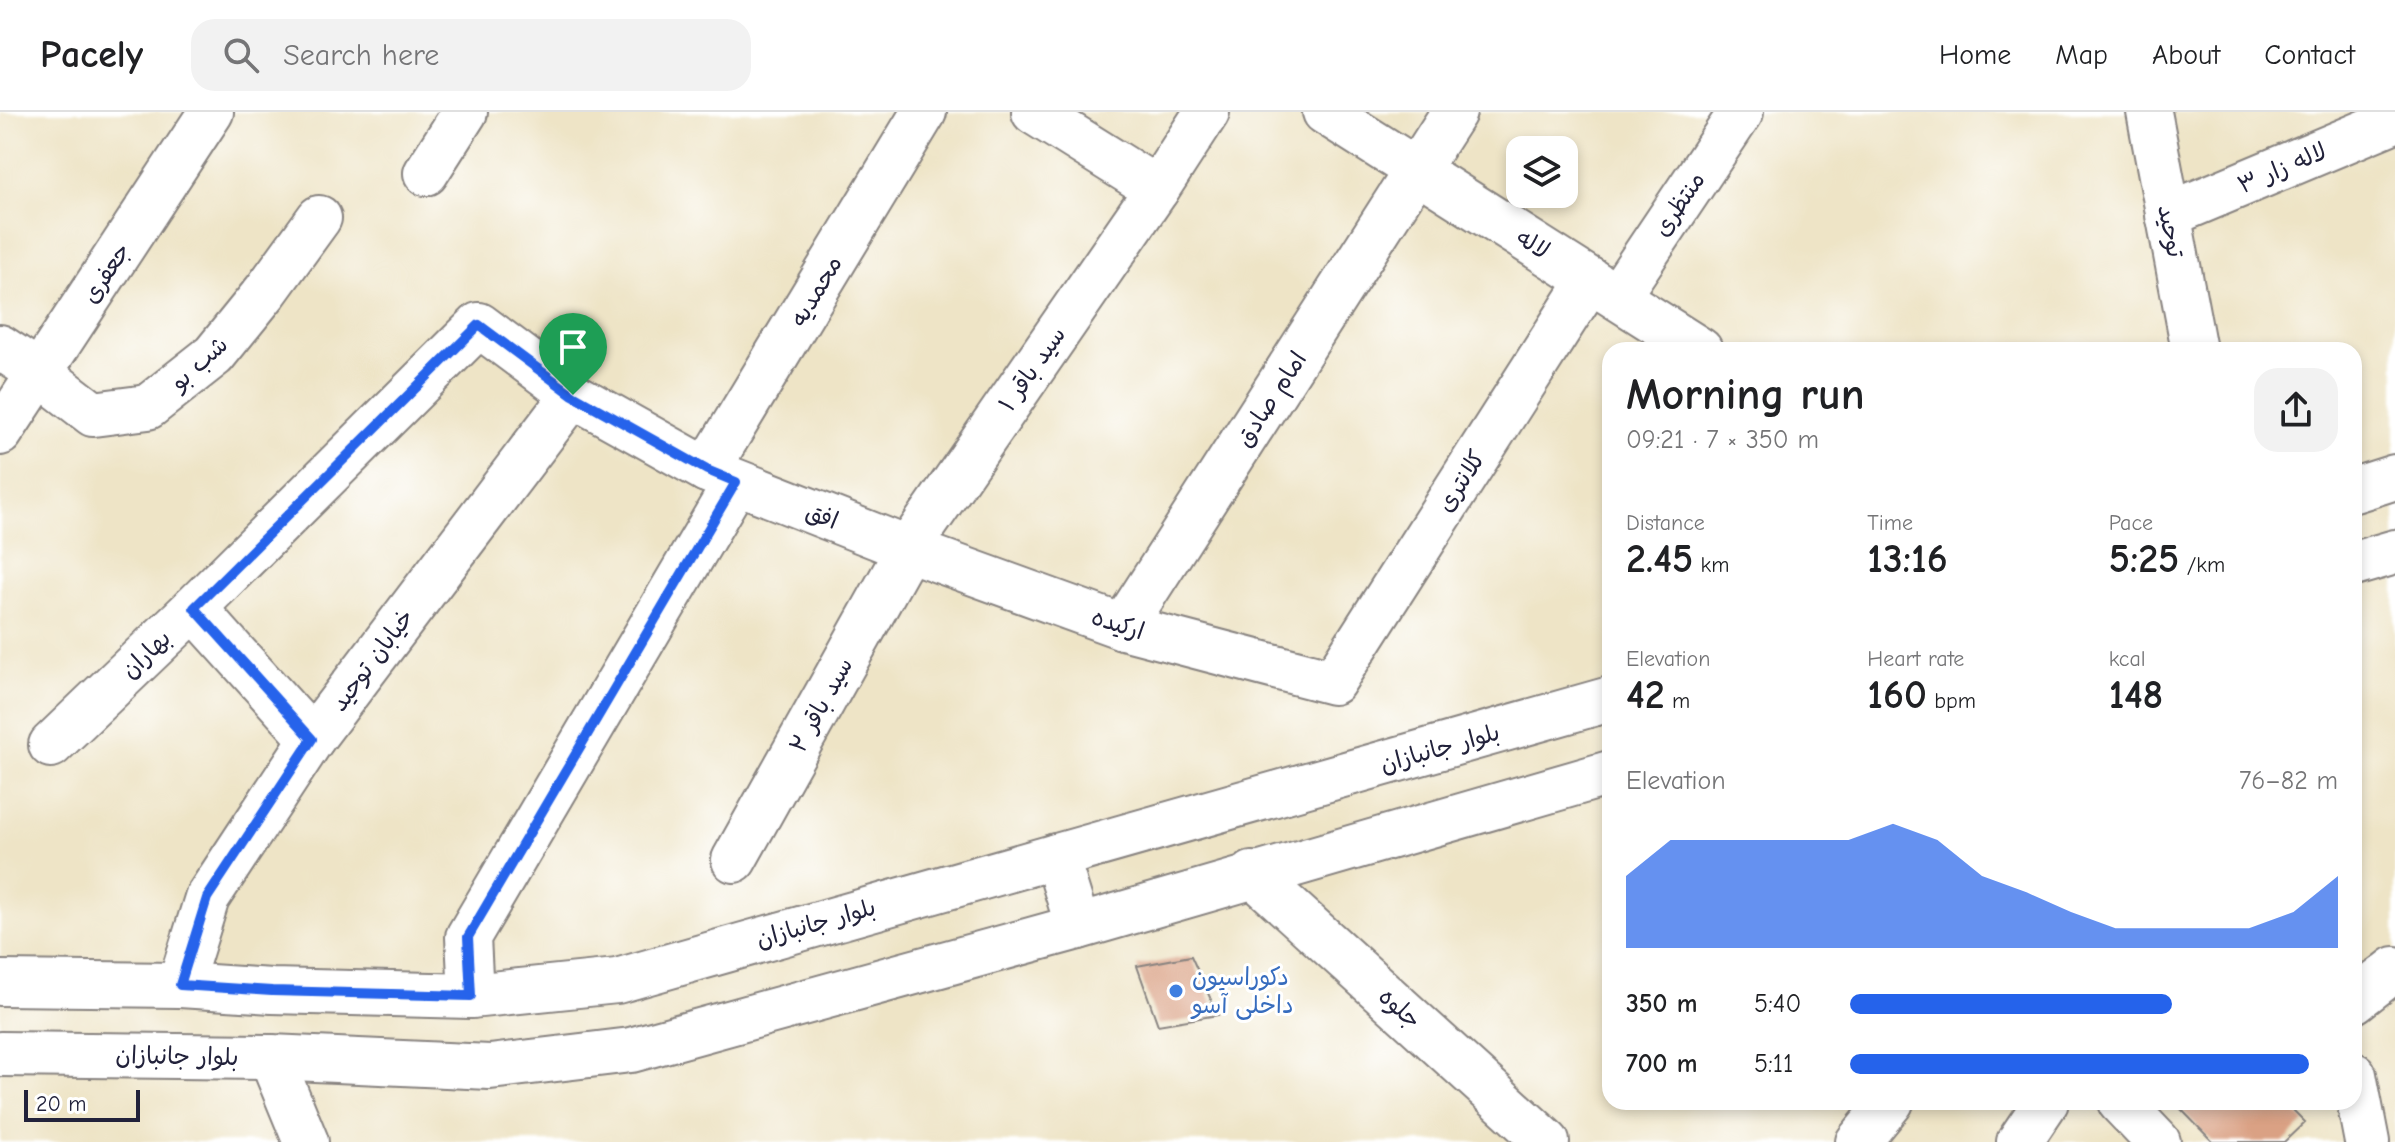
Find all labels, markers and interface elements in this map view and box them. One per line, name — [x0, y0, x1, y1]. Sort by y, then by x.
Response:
search box — [191, 19, 751, 91]
text: Pacely — [40, 33, 143, 77]
icon: search — [219, 33, 263, 77]
text: Search here — [283, 38, 439, 73]
text: Home — [1939, 39, 2011, 71]
text: Map — [2055, 39, 2108, 71]
text: About — [2152, 39, 2220, 71]
text: Contact — [2264, 39, 2355, 71]
map controls — [1506, 136, 1578, 208]
button: layers — [1506, 136, 1578, 208]
street label: لاله زار ۳ — [2233, 137, 2331, 199]
street label: منتظری — [1647, 166, 1711, 242]
street label: توحید — [2151, 202, 2190, 261]
street label: لاله — [1511, 223, 1555, 265]
street label: جعفری — [76, 237, 136, 309]
street label: محمدیه — [784, 251, 848, 331]
pin — [539, 313, 607, 395]
street label: سید باقر ۱ — [993, 321, 1071, 417]
icon: arrive — [551, 325, 595, 369]
street label: شب بو — [163, 330, 234, 398]
street label: امام صادق — [1230, 346, 1316, 454]
button: share — [2254, 368, 2338, 452]
text: Morning run — [1626, 369, 1865, 420]
text: 09:21 · 7 × 350 m — [1626, 425, 1819, 455]
street label: کلانتری — [1431, 445, 1491, 517]
street label: افق — [802, 497, 842, 535]
text: Distance — [1626, 510, 1705, 536]
text: Time — [1867, 510, 1913, 536]
text: Pace — [2109, 510, 2153, 536]
text: 2.45 — [1626, 536, 1693, 582]
text: 13:16 — [1867, 536, 1948, 582]
text: 5:25 — [2109, 536, 2179, 582]
text: km — [1693, 552, 1729, 578]
text: /km — [2179, 552, 2225, 578]
street label: ارکیده — [1088, 602, 1148, 646]
street label: خیابان توحید — [325, 603, 420, 717]
street label: بهاران — [115, 624, 177, 684]
text: Elevation — [1626, 646, 1710, 672]
text: Heart rate — [1867, 646, 1964, 672]
text: kcal — [2109, 646, 2146, 672]
street label: سید باقر ۲ — [783, 652, 859, 758]
text: 42 — [1626, 672, 1665, 718]
text: 160 — [1867, 672, 1927, 718]
text: 148 — [2109, 672, 2163, 718]
text: m — [1665, 688, 1690, 714]
text: bpm — [1927, 688, 1976, 714]
street label: بلوار جانبازان — [1377, 718, 1503, 779]
text: Elevation — [1626, 766, 1726, 796]
text: 76–82 m — [2239, 766, 2338, 796]
street label: بلوار جانبازان — [753, 893, 879, 954]
place label: دکوراسیون داخلی آسو — [1190, 963, 1294, 1020]
marker: دکوراسیون داخلی آسو — [1167, 982, 1185, 1000]
street label: جلوه — [1372, 982, 1427, 1036]
text: 350 m — [1626, 989, 1697, 1019]
text: 5:40 — [1754, 989, 1801, 1019]
street label: بلوار جانبازان — [115, 1041, 239, 1072]
text: 700 m — [1626, 1049, 1697, 1079]
text: 5:11 — [1754, 1049, 1793, 1079]
scale bar — [24, 1086, 140, 1122]
text: 20 m — [36, 1091, 86, 1117]

